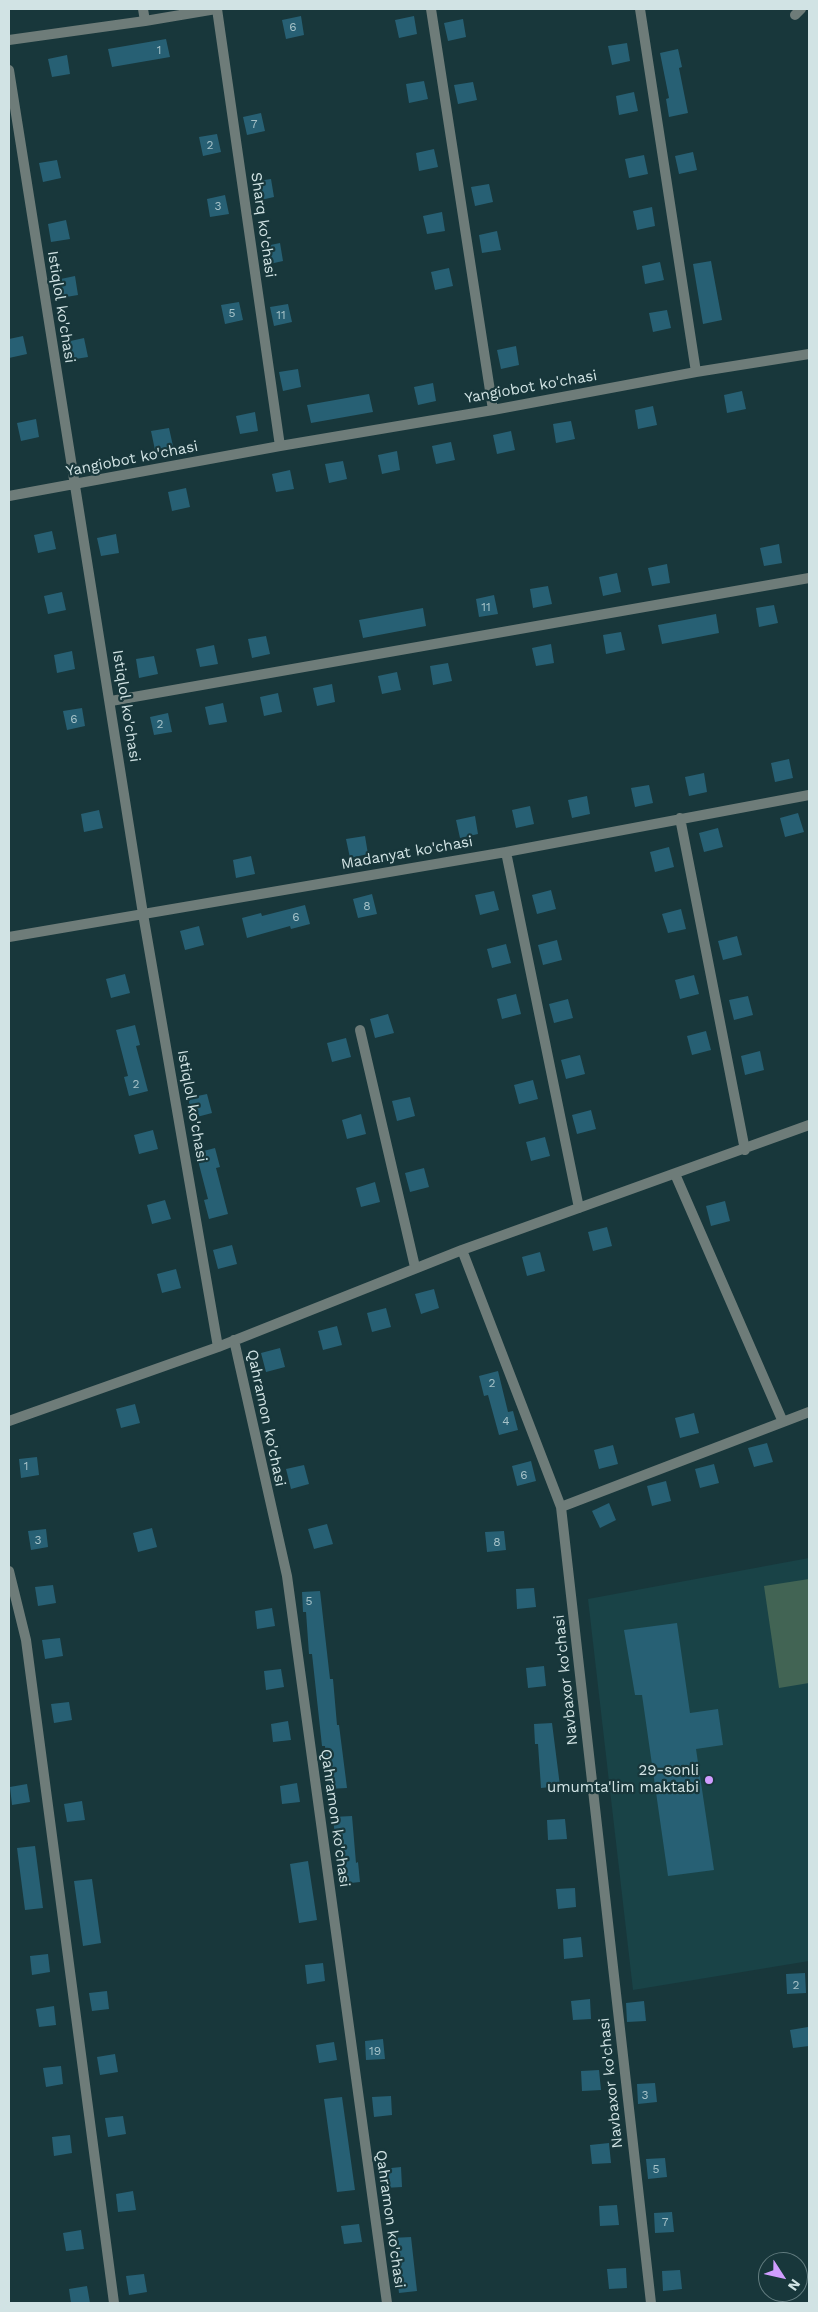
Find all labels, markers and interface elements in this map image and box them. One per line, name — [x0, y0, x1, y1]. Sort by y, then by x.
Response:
house number: 6 — [289, 20, 297, 34]
house number: 1 — [157, 43, 161, 57]
house number: 7 — [251, 117, 257, 131]
house number: 2 — [207, 138, 213, 152]
street label: Sharq ko'chasi — [247, 171, 279, 279]
house number: 3 — [215, 199, 221, 213]
street label: Istiqlol ko'chasi — [43, 250, 79, 364]
house number: 5 — [229, 306, 235, 320]
house number: 11 — [276, 308, 286, 322]
street label: Yangiobot ko'chasi — [463, 367, 599, 407]
street label: Yangiobot ko'chasi — [65, 437, 199, 481]
house number: 11 — [481, 600, 491, 614]
street label: Istiqlol ko'chasi — [108, 649, 144, 763]
house number: 6 — [70, 712, 78, 726]
house number: 2 — [157, 717, 163, 731]
street label: Madanyat ko'chasi — [340, 833, 474, 873]
house number: 8 — [363, 899, 371, 913]
house number: 6 — [292, 910, 300, 924]
street label: Istiqlol ko'chasi — [173, 1049, 211, 1163]
house number: 2 — [133, 1077, 139, 1091]
street label: Qahramon ko'chasi — [243, 1348, 289, 1488]
house number: 2 — [489, 1376, 495, 1390]
house number: 4 — [502, 1414, 510, 1428]
house number: 1 — [24, 1459, 28, 1473]
house number: 6 — [520, 1468, 528, 1482]
house number: 3 — [35, 1533, 41, 1547]
house number: 8 — [493, 1535, 501, 1549]
house number: 5 — [306, 1594, 312, 1608]
street label: Navbaxor ko'chasi — [550, 1614, 582, 1746]
street label: Qahramon ko'chasi — [316, 1748, 354, 1888]
place label: 29-sonli umumta'lim maktabi — [547, 1762, 699, 1797]
marker: 29-sonli umumta'lim maktabi — [703, 1774, 715, 1786]
house number: 2 — [793, 1978, 799, 1992]
street label: Navbaxor ko'chasi — [595, 2017, 627, 2149]
house number: 19 — [369, 2044, 381, 2058]
house number: 3 — [642, 2088, 648, 2102]
street label: Qahramon ko'chasi — [371, 2149, 409, 2289]
house number: 5 — [653, 2162, 659, 2176]
house number: 7 — [662, 2215, 668, 2229]
north arrow — [758, 2252, 808, 2302]
text: N — [785, 2276, 804, 2294]

